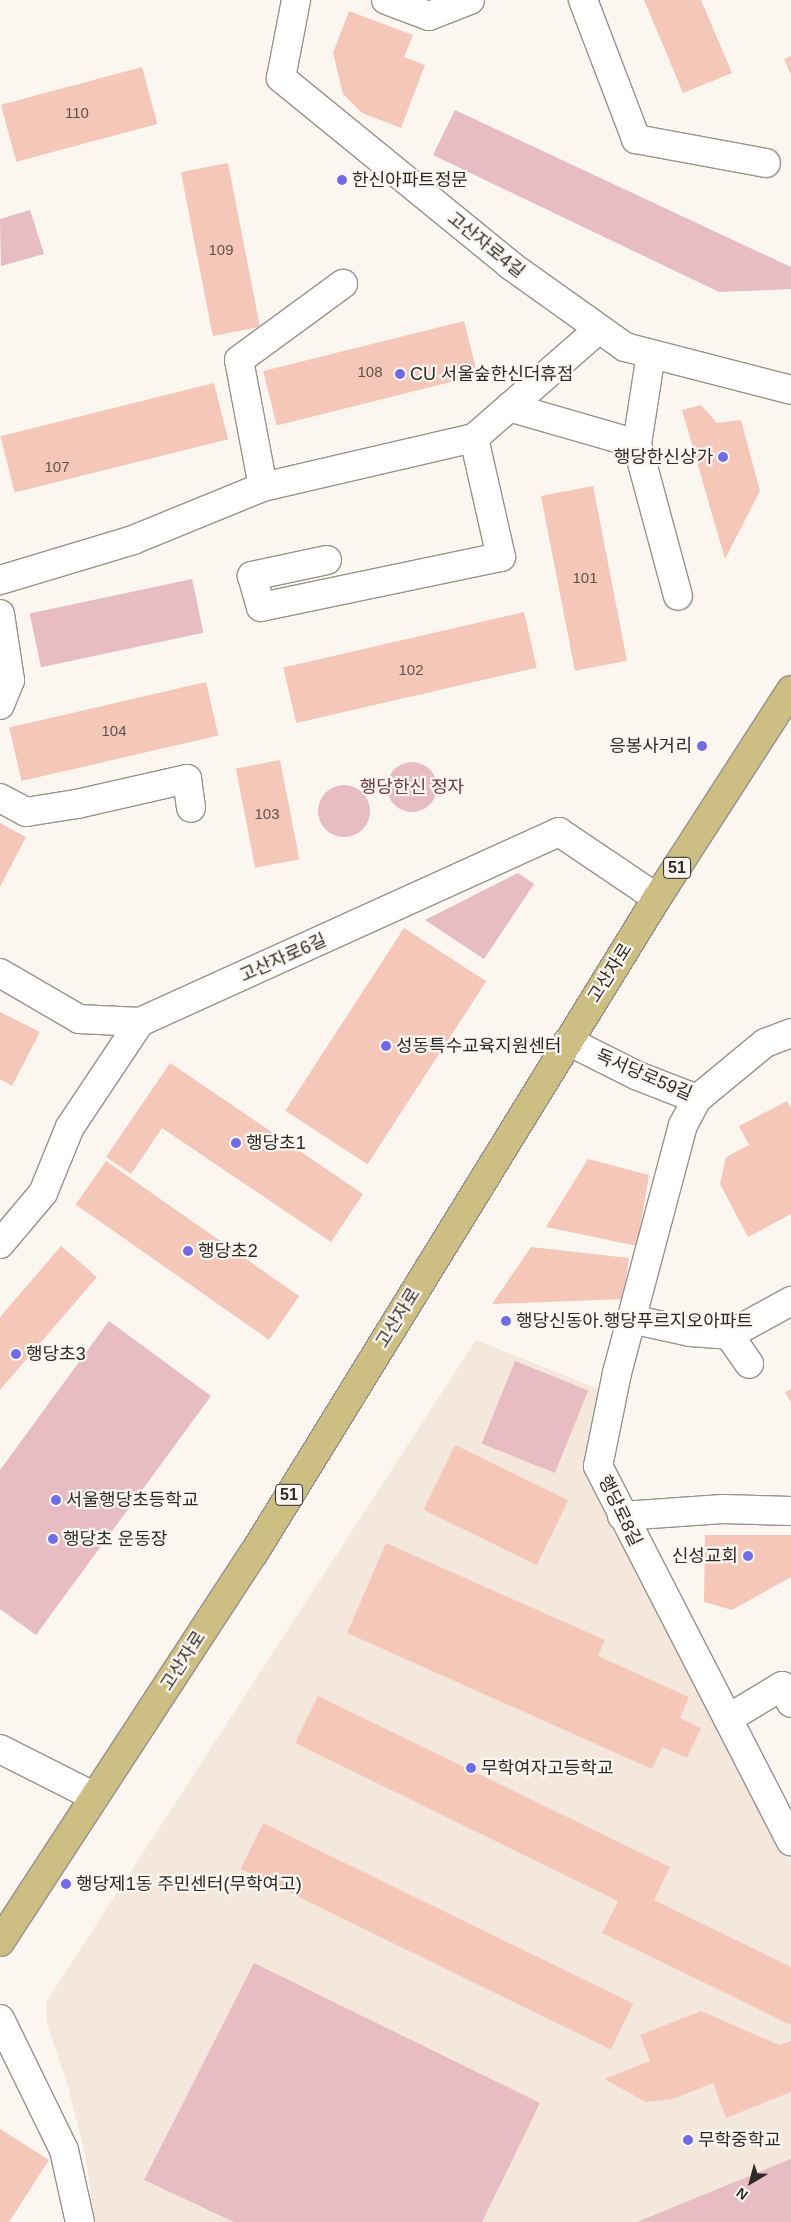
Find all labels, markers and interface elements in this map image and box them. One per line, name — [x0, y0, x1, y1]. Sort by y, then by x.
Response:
house number: 110 — [65, 104, 89, 122]
place label: 한신아파트정문 — [352, 169, 468, 191]
marker: 한신아파트정문 — [336, 174, 348, 186]
street label: 고산자로4길 — [443, 207, 529, 283]
house number: 109 — [208, 241, 234, 259]
house number: 108 — [357, 363, 383, 381]
place label: CU 서울숲한신더휴점 — [410, 363, 573, 385]
marker: CU 서울숲한신더휴점 — [394, 368, 406, 380]
place label: 행당한신상가 — [614, 446, 713, 468]
marker: 행당한신상가 — [717, 451, 729, 463]
house number: 107 — [44, 458, 70, 476]
house number: 101 — [572, 569, 598, 587]
house number: 102 — [398, 661, 424, 679]
house number: 104 — [101, 722, 127, 740]
place label: 응봉사거리 — [609, 735, 692, 757]
marker: 응봉사거리 — [696, 740, 708, 752]
park label: 행당한신 정자 — [360, 776, 464, 798]
house number: 103 — [254, 805, 280, 823]
road number: 51 — [662, 854, 692, 881]
street label: 고산자로6길 — [236, 929, 330, 987]
street label: 고산자로 — [583, 939, 637, 1007]
place label: 성동특수교육지원센터 — [396, 1035, 562, 1057]
marker: 성동특수교육지원센터 — [380, 1040, 392, 1052]
street label: 독서당로59길 — [592, 1045, 696, 1105]
place label: 행당초1 — [246, 1132, 306, 1154]
marker: 행당초1 — [230, 1137, 242, 1149]
place label: 행당초2 — [198, 1240, 258, 1262]
marker: 행당초2 — [182, 1245, 194, 1257]
street label: 고산자로 — [371, 1284, 425, 1352]
place label: 행당신동아.행당푸르지오아파트 — [516, 1310, 753, 1332]
marker: 행당신동아.행당푸르지오아파트 — [500, 1315, 512, 1327]
place label: 행당초3 — [26, 1343, 86, 1365]
marker: 행당초3 — [10, 1348, 22, 1360]
street label: 행당로8길 — [594, 1472, 646, 1550]
road number: 51 — [274, 1482, 304, 1508]
place label: 서울행당초등학교 — [66, 1489, 198, 1511]
marker: 서울행당초등학교 — [50, 1494, 62, 1506]
place label: 행당초 운동장 — [63, 1528, 167, 1550]
marker: 행당초 운동장 — [47, 1533, 59, 1545]
place label: 신성교회 — [672, 1545, 738, 1567]
marker: 신성교회 — [742, 1550, 754, 1562]
street label: 고산자로 — [156, 1627, 210, 1695]
place label: 무학여자고등학교 — [481, 1757, 613, 1779]
marker: 무학여자고등학교 — [465, 1762, 477, 1774]
place label: 행당제1동 주민센터(무학여고) — [76, 1873, 302, 1895]
marker: 행당제1동 주민센터(무학여고) — [60, 1878, 72, 1890]
place label: 무학중학교 — [698, 2129, 781, 2151]
marker: 무학중학교 — [682, 2134, 694, 2146]
north arrow — [726, 2157, 776, 2207]
text: N — [733, 2185, 751, 2203]

